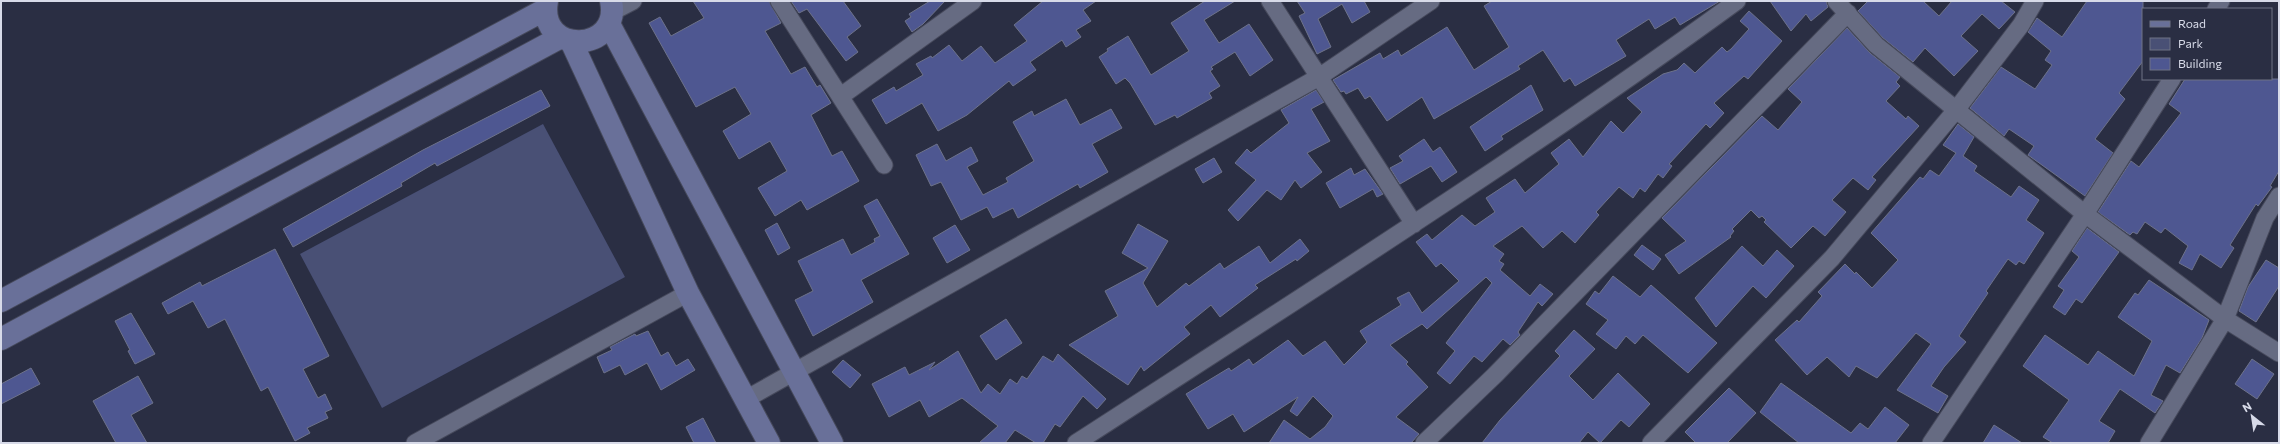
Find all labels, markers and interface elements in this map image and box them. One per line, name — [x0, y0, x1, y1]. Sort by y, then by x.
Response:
legend — [2142, 8, 2272, 80]
text: Road — [2178, 16, 2206, 30]
text: Park — [2178, 36, 2204, 50]
text: Building — [2178, 56, 2222, 70]
north arrow — [2232, 396, 2272, 436]
text: N — [2240, 399, 2254, 415]

